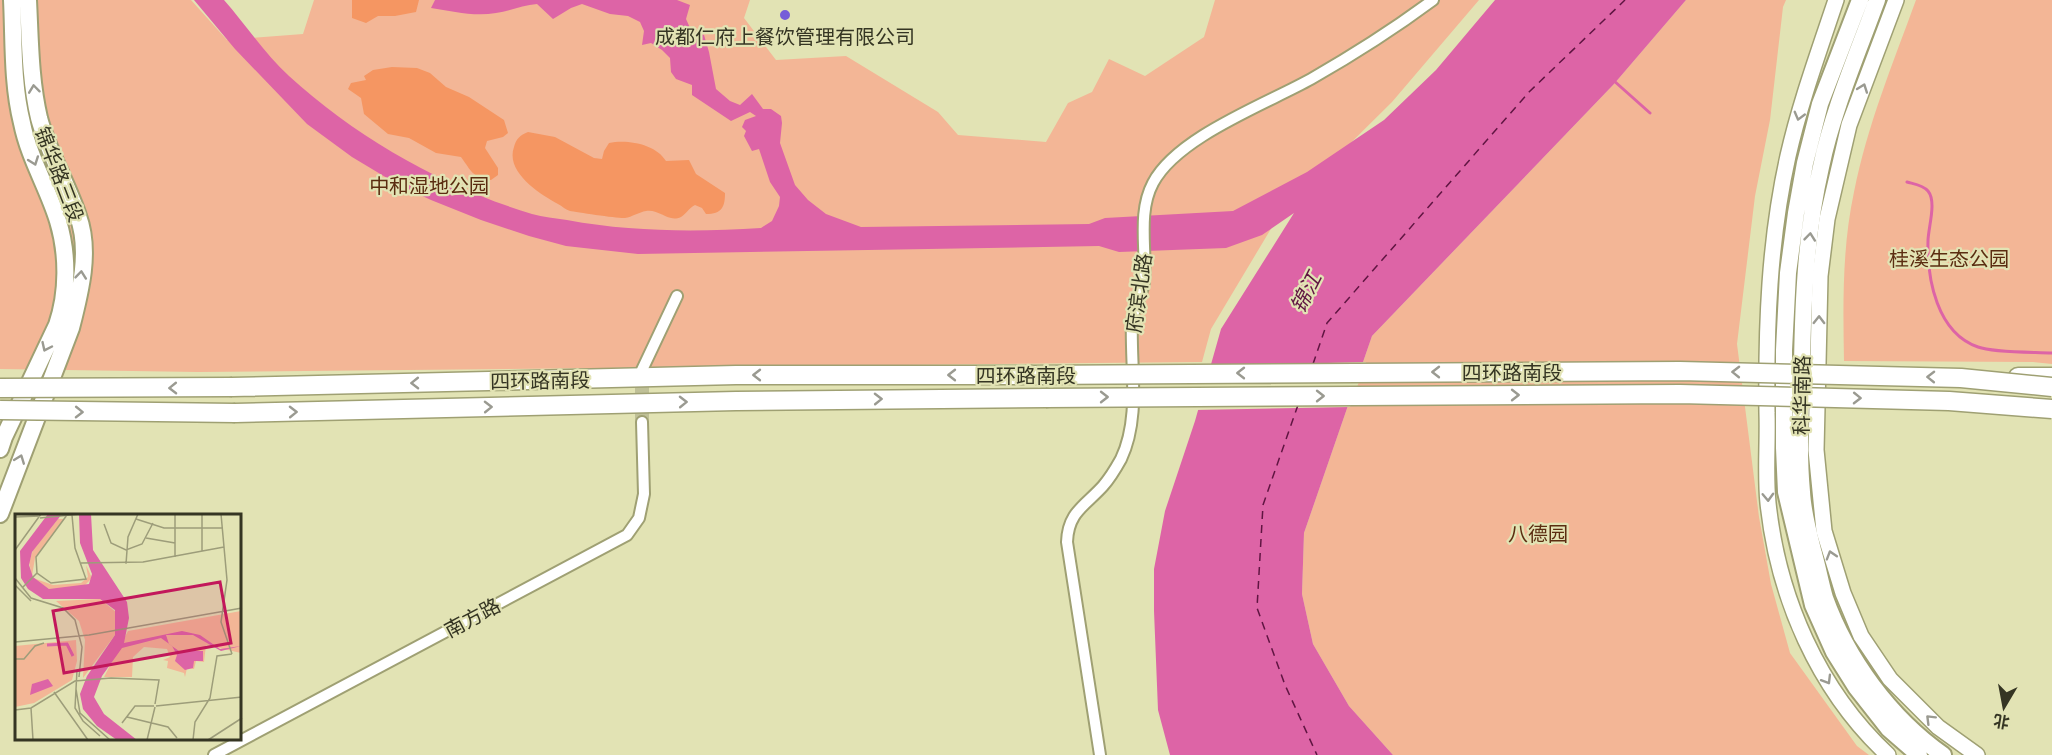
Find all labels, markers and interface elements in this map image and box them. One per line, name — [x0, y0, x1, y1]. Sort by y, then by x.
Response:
marker: 成都仁府上餐饮管理有限公司 — [778, 8, 792, 22]
place label: 成都仁府上餐饮管理有限公司 — [655, 24, 915, 48]
one-way arrow — [1855, 83, 1868, 94]
one-way arrow — [29, 84, 41, 93]
one-way arrow — [1793, 110, 1806, 120]
street label: 锦华路三段 — [31, 123, 89, 225]
one-way arrow — [27, 155, 39, 166]
park label: 中和湿地公园 — [369, 173, 489, 197]
one-way arrow — [1803, 233, 1816, 242]
park label: 桂溪生态公园 — [1889, 246, 2009, 270]
street label: 府滨北路 — [1121, 252, 1155, 334]
water label: 锦江 — [1284, 266, 1327, 316]
one-way arrow — [74, 270, 87, 280]
one-way arrow — [1813, 315, 1825, 324]
one-way arrow — [42, 340, 54, 351]
street label: 科华南路 — [1788, 355, 1814, 435]
street label: 四环路南段 — [1462, 360, 1562, 384]
street label: 四环路南段 — [976, 363, 1076, 387]
one-way arrow — [1432, 366, 1441, 378]
one-way arrow — [1732, 366, 1741, 379]
street label: 四环路南段 — [490, 367, 590, 393]
one-way arrow — [1237, 367, 1246, 380]
one-way arrow — [752, 369, 761, 381]
one-way arrow — [947, 369, 956, 381]
one-way arrow — [1926, 371, 1935, 383]
one-way arrow — [410, 376, 419, 389]
one-way arrow — [169, 382, 178, 394]
one-way arrow — [1511, 389, 1520, 401]
one-way arrow — [1316, 390, 1325, 402]
one-way arrow — [1100, 391, 1109, 403]
one-way arrow — [1853, 392, 1862, 404]
one-way arrow — [873, 393, 882, 405]
one-way arrow — [678, 396, 687, 408]
one-way arrow — [484, 401, 493, 413]
one-way arrow — [289, 405, 298, 418]
one-way arrow — [75, 406, 84, 418]
one-way arrow — [13, 455, 25, 466]
one-way arrow — [1761, 492, 1774, 501]
inset map — [15, 514, 242, 740]
park label: 八德园 — [1508, 521, 1568, 545]
one-way arrow — [1826, 550, 1838, 561]
street label: 南方路 — [440, 592, 504, 642]
one-way arrow — [1820, 674, 1832, 684]
north arrow — [1974, 677, 2034, 737]
text: 北 — [1992, 712, 2011, 733]
one-way arrow — [1927, 715, 1937, 726]

